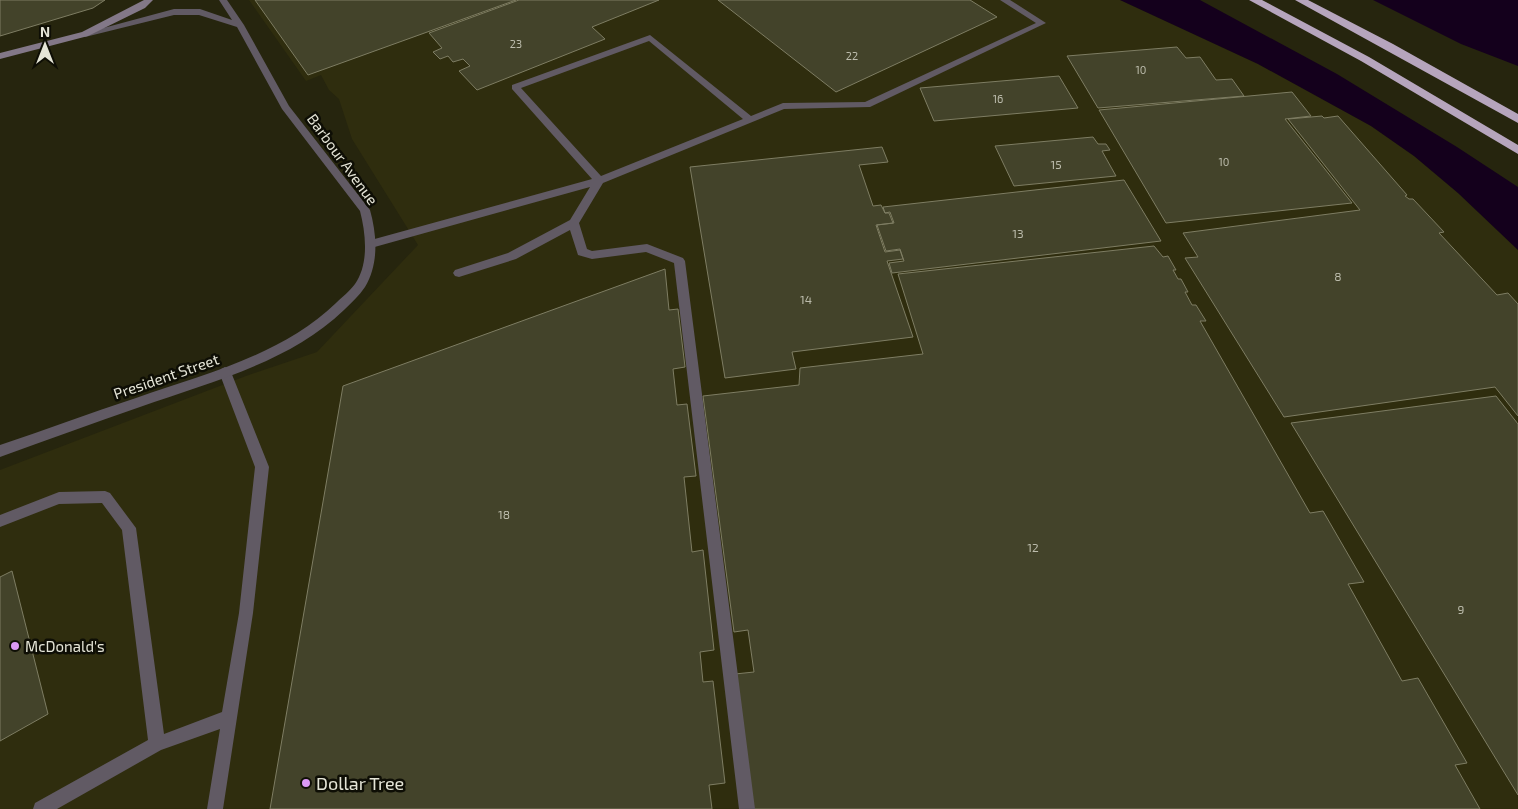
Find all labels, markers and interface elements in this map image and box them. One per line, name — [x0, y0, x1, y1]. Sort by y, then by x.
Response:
north arrow — [20, 20, 70, 70]
text: N — [40, 23, 50, 40]
house number: 23 — [510, 37, 522, 50]
house number: 22 — [846, 49, 858, 62]
house number: 10 — [1135, 63, 1147, 76]
house number: 16 — [993, 92, 1003, 105]
street label: Barbour Avenue — [304, 110, 382, 208]
house number: 10 — [1218, 155, 1230, 168]
house number: 15 — [1050, 157, 1062, 171]
house number: 13 — [1012, 226, 1024, 240]
house number: 8 — [1334, 269, 1342, 283]
house number: 14 — [800, 292, 812, 306]
street label: President Street — [111, 349, 221, 402]
house number: 18 — [498, 507, 510, 521]
house number: 12 — [1027, 540, 1039, 554]
house number: 9 — [1458, 602, 1465, 616]
place label: McDonald's — [25, 637, 105, 655]
marker: McDonald's — [9, 640, 21, 652]
place label: Dollar Tree — [316, 772, 404, 794]
marker: Dollar Tree — [300, 777, 312, 789]

